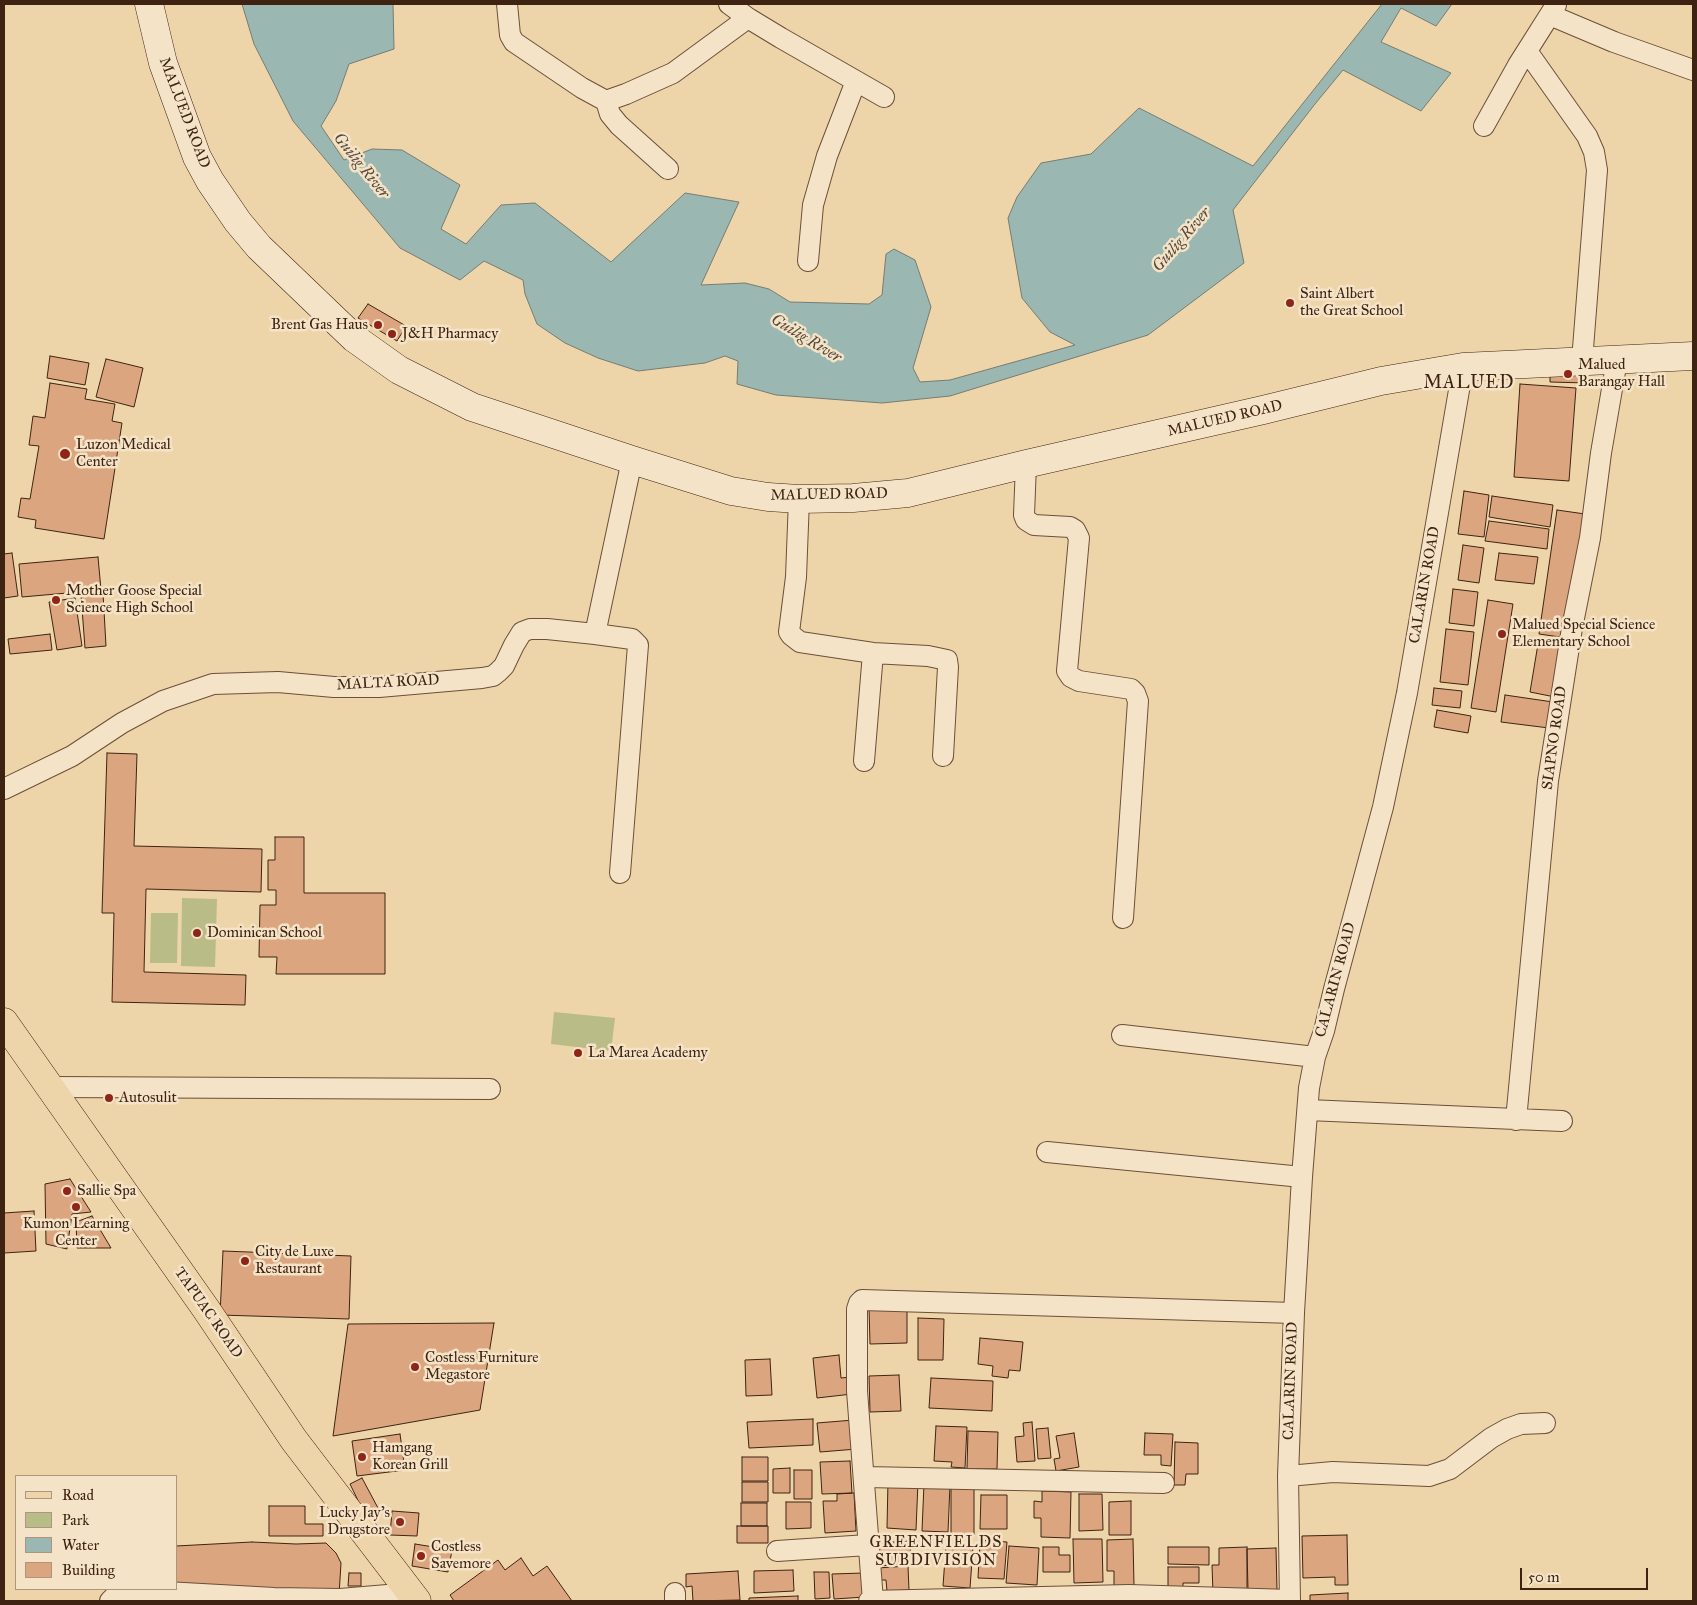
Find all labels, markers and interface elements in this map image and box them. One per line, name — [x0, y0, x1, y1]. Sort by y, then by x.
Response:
street label: MALUED ROAD — [155, 55, 213, 171]
water label: Guilig River — [329, 129, 393, 203]
water label: Guilig River — [1149, 204, 1215, 276]
place label: Saint Albert the Great School — [1300, 285, 1403, 320]
marker: Saint Albert the Great School — [1284, 297, 1296, 309]
water label: Guilig River — [767, 310, 845, 368]
place label: Brent Gas Haus — [271, 316, 368, 334]
marker: Brent Gas Haus — [372, 319, 384, 331]
place label: J&H Pharmacy — [402, 325, 498, 343]
marker: J&H Pharmacy — [386, 328, 398, 340]
place label: Malued Barangay Hall — [1578, 356, 1665, 391]
marker: Malued Barangay Hall — [1562, 368, 1574, 380]
district label: MALUED — [1423, 373, 1515, 395]
street label: MALUED ROAD — [1166, 397, 1284, 441]
place label: Luzon Medical Center — [76, 436, 171, 471]
marker: Luzon Medical Center — [58, 447, 72, 461]
street label: MALUED ROAD — [770, 485, 888, 505]
street label: CALARIN ROAD — [1406, 525, 1444, 645]
place label: Mother Goose Special Science High School — [66, 582, 202, 617]
marker: Mother Goose Special Science High School — [50, 594, 62, 606]
place label: Malued Special Science Elementary School — [1512, 616, 1655, 651]
marker: Malued Special Science Elementary School — [1496, 628, 1508, 640]
street label: MALTA ROAD — [336, 671, 440, 695]
street label: SIAPNO ROAD — [1539, 685, 1571, 791]
street label: CALARIN ROAD — [1312, 921, 1360, 1039]
place label: Dominican School — [207, 924, 322, 942]
marker: Dominican School — [191, 927, 203, 939]
place label: La Marea Academy — [588, 1044, 708, 1062]
marker: La Marea Academy — [572, 1047, 584, 1059]
place label: Autosulit — [119, 1089, 177, 1107]
marker: Autosulit — [103, 1092, 115, 1104]
place label: Sallie Spa — [77, 1182, 136, 1200]
marker: Sallie Spa — [61, 1185, 73, 1197]
marker: Kumon Learning Center — [70, 1201, 82, 1213]
place label: Kumon Learning Center — [23, 1215, 129, 1250]
place label: City de Luxe Restaurant — [255, 1243, 334, 1278]
marker: City de Luxe Restaurant — [239, 1255, 251, 1267]
street label: TAPUAC ROAD — [170, 1264, 246, 1362]
street label: CALARIN ROAD — [1280, 1322, 1302, 1440]
place label: Costless Furniture Megastore — [425, 1349, 539, 1384]
marker: Costless Furniture Megastore — [409, 1361, 421, 1373]
place label: Hamgang Korean Grill — [372, 1439, 448, 1474]
marker: Hamgang Korean Grill — [356, 1451, 368, 1463]
legend — [15, 1475, 178, 1590]
text: Road — [62, 1486, 94, 1504]
place label: Lucky Jay's Drugstore — [319, 1504, 390, 1539]
text: Park — [62, 1511, 89, 1529]
marker: Lucky Jay's Drugstore — [394, 1516, 406, 1528]
district label: GREENFIELDS SUBDIVISION — [868, 1533, 1004, 1571]
text: Water — [62, 1536, 99, 1554]
place label: Costless Savemore — [431, 1538, 491, 1573]
marker: Costless Savemore — [415, 1550, 427, 1562]
scale bar — [1522, 1558, 1650, 1590]
text: Building — [62, 1561, 115, 1579]
text: 50 m — [1528, 1568, 1560, 1586]

